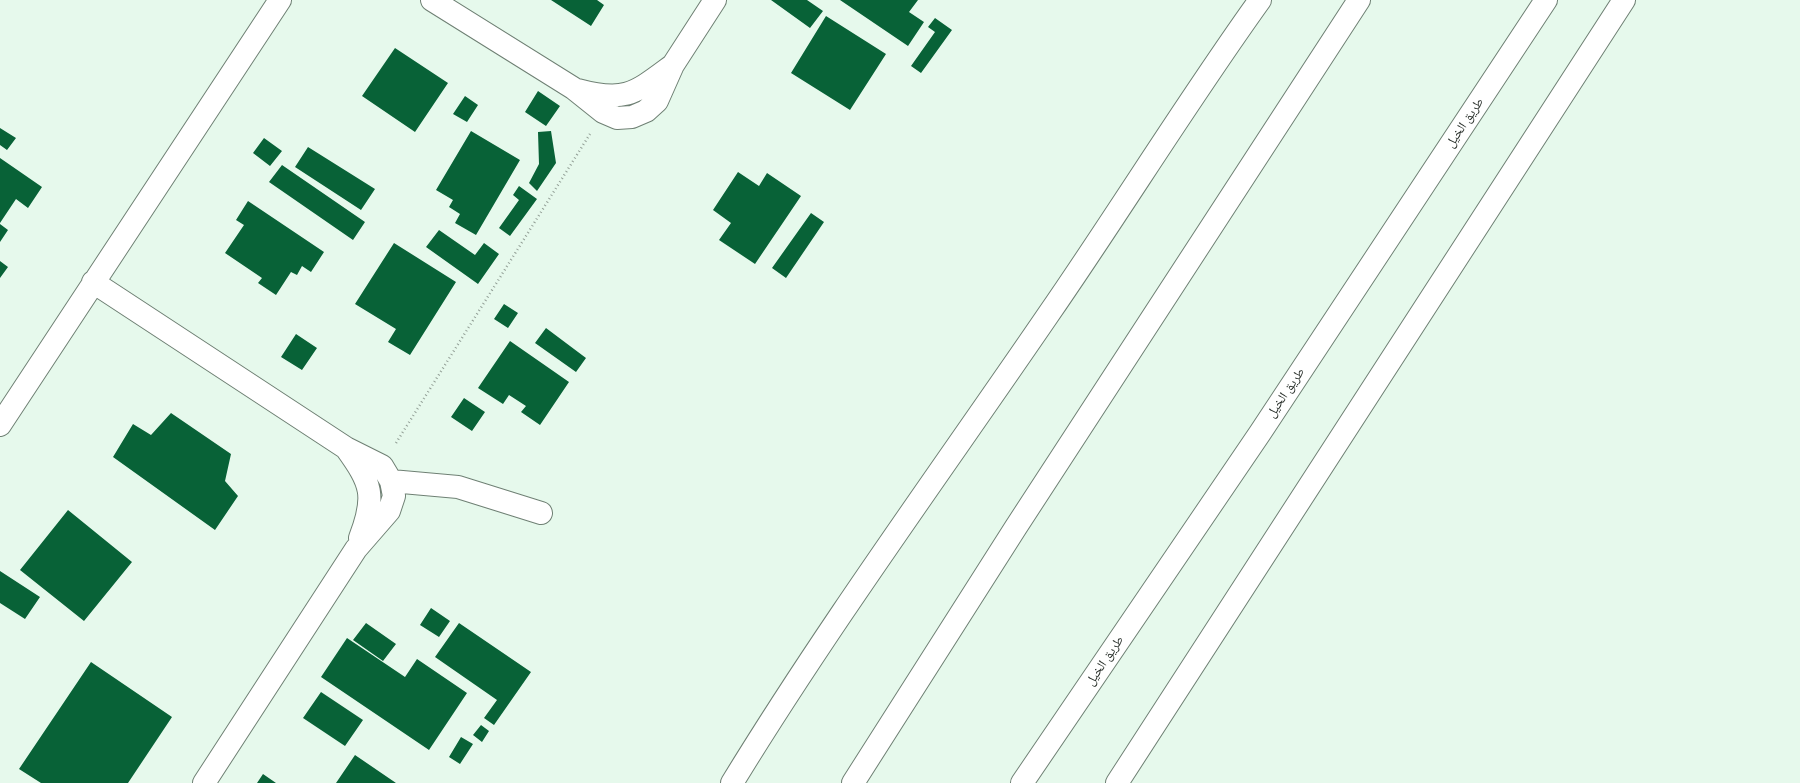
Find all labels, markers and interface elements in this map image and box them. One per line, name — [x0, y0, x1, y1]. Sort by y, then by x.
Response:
street label: طريق الخيل — [1443, 95, 1487, 151]
street label: طريق الخيل — [1264, 365, 1308, 421]
street label: طريق الخيل — [1083, 633, 1127, 689]

